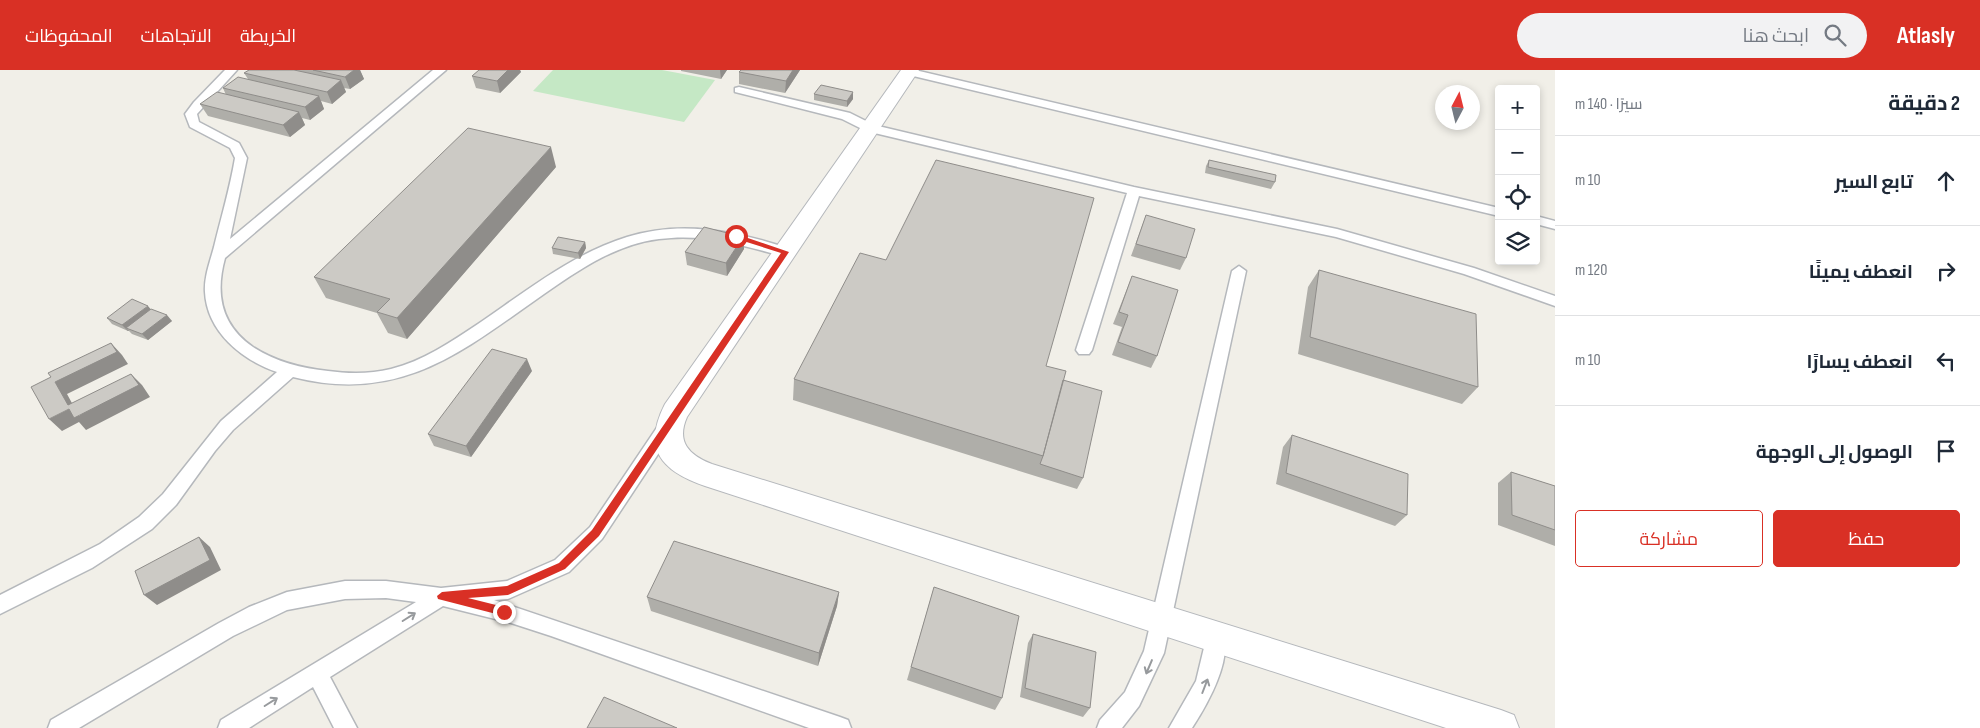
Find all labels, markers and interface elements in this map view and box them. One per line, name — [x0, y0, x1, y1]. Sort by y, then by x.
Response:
search box — [1517, 13, 1867, 58]
icon: search — [1821, 21, 1849, 49]
text: Atlasly — [1897, 21, 1955, 50]
text: ابحث هنا — [1743, 25, 1809, 48]
text: المحفوظات — [25, 26, 113, 47]
text: الاتجاهات — [141, 26, 212, 47]
text: الخريطة — [240, 26, 296, 47]
north arrow — [1435, 85, 1480, 130]
map controls — [1495, 85, 1540, 265]
button: + — [1495, 85, 1540, 130]
text: 2 دقيقة — [1888, 91, 1960, 116]
text: سيرًا · 140 m — [1575, 95, 1643, 114]
button: − — [1495, 130, 1540, 175]
icon: ahead — [1932, 167, 1960, 195]
text: 10 m — [1575, 171, 1601, 190]
text: تابع السير — [1834, 171, 1913, 194]
button: locate — [1495, 175, 1540, 220]
button: layers — [1495, 220, 1540, 265]
route start — [725, 225, 748, 248]
icon: right — [1932, 257, 1960, 285]
text: 120 m — [1575, 261, 1607, 280]
text: انعطف يمينًا — [1809, 261, 1913, 284]
icon: left — [1932, 347, 1960, 375]
text: 10 m — [1575, 351, 1601, 370]
text: انعطف يسارًا — [1806, 351, 1913, 374]
icon: arrive — [1932, 437, 1960, 465]
text: الوصول إلى الوجهة — [1756, 441, 1913, 464]
button: مشاركة — [1575, 510, 1763, 567]
button: حفظ — [1773, 510, 1960, 567]
route end — [493, 601, 516, 624]
one-way arrow — [401, 611, 415, 621]
one-way arrow — [1143, 659, 1153, 674]
one-way arrow — [1201, 679, 1210, 695]
one-way arrow — [263, 697, 277, 707]

